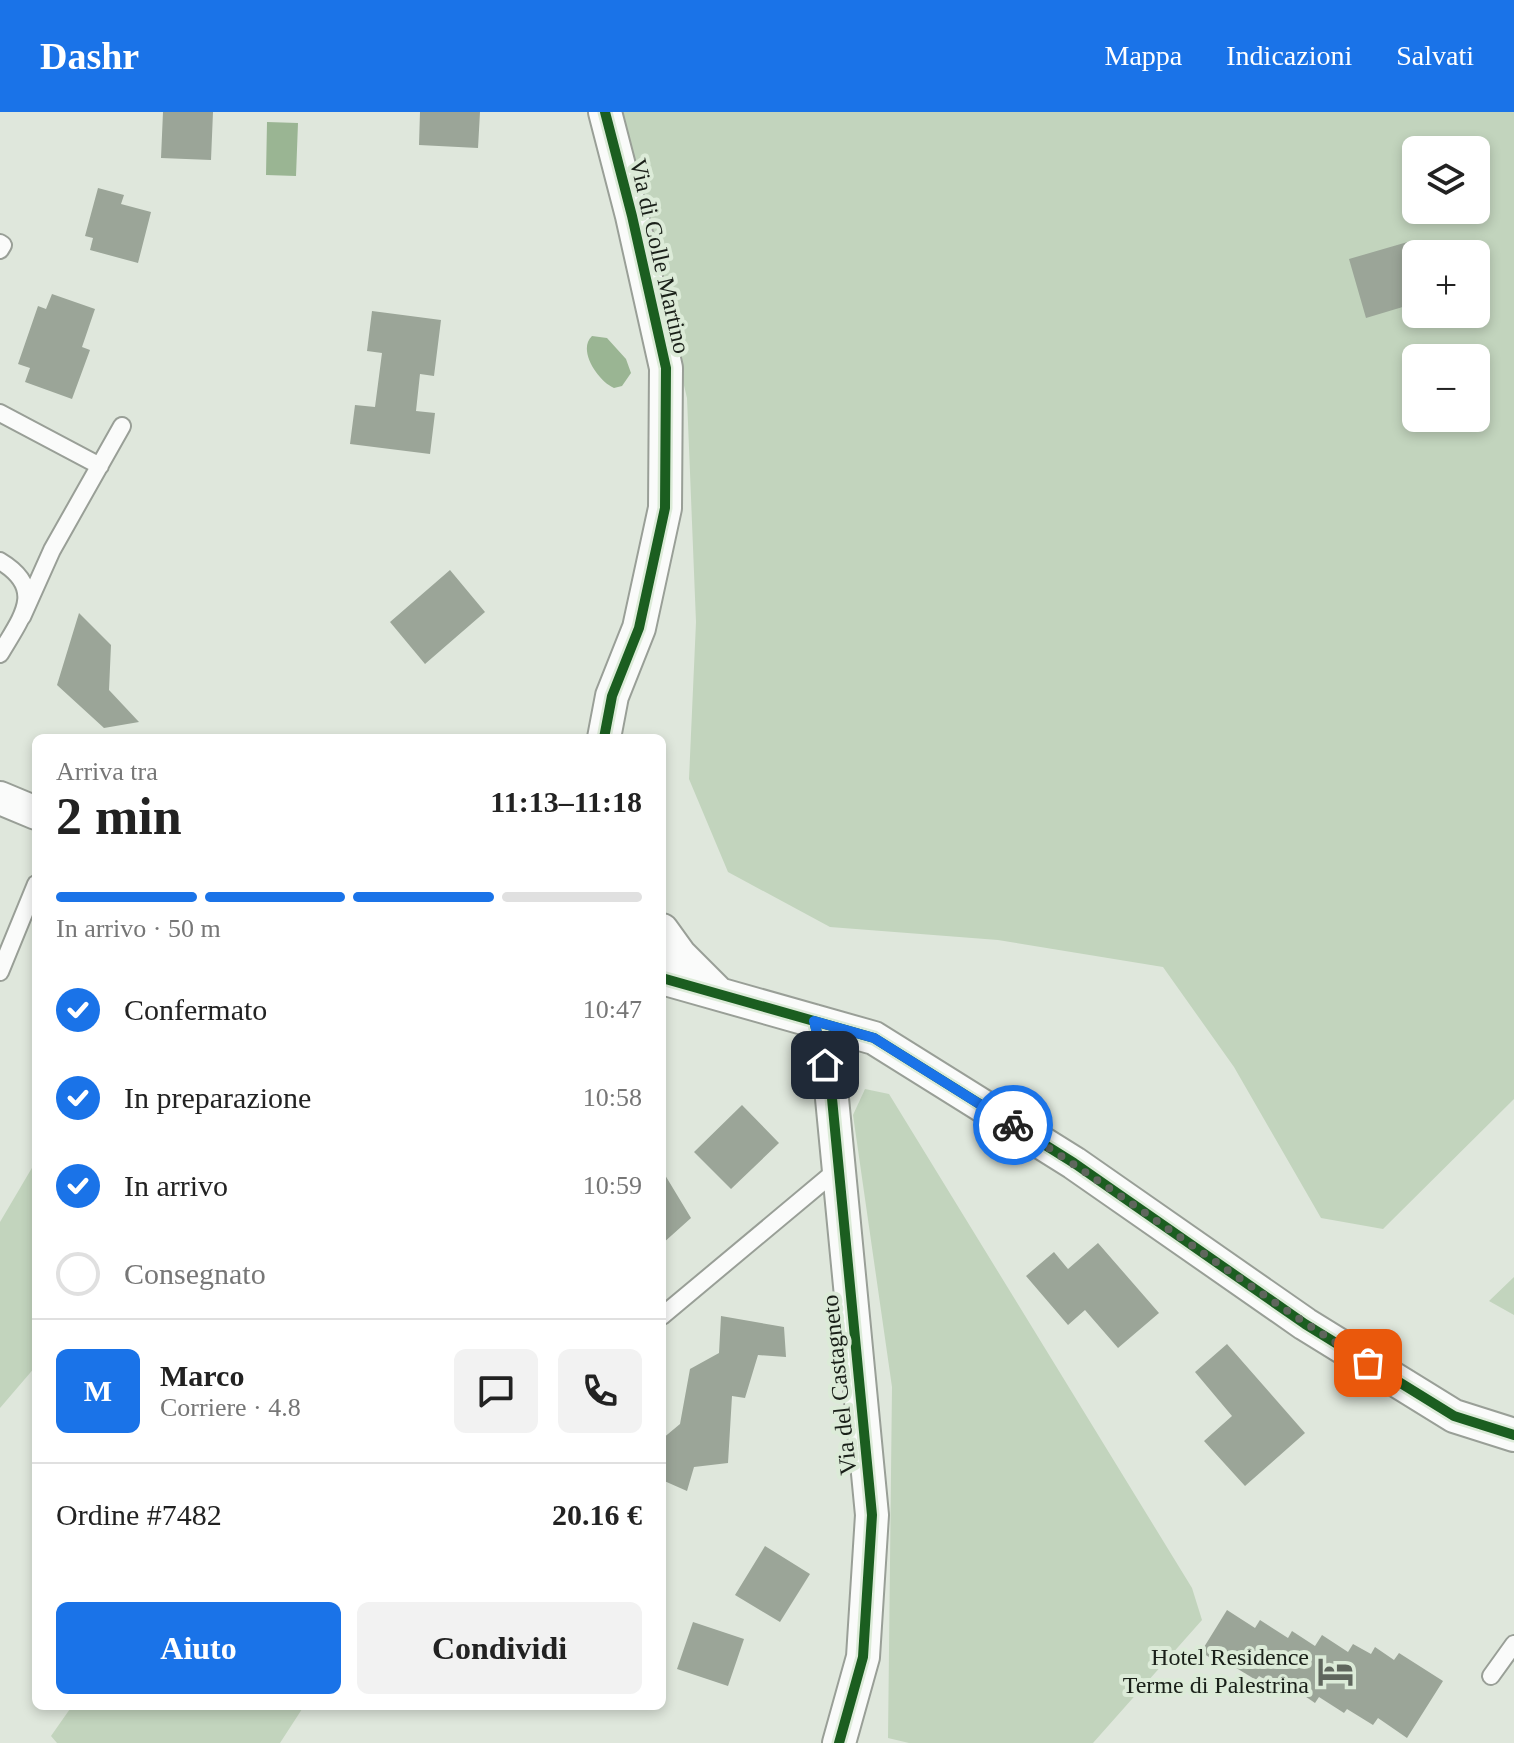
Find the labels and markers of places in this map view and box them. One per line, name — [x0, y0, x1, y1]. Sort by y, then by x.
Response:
pin — [791, 1031, 859, 1099]
pin — [1334, 1329, 1402, 1397]
place label: Hotel Residence Terme di Palestrina — [1123, 1644, 1309, 1698]
hotel icon: Hotel Residence Terme di Palestrina — [1316, 1652, 1354, 1690]

